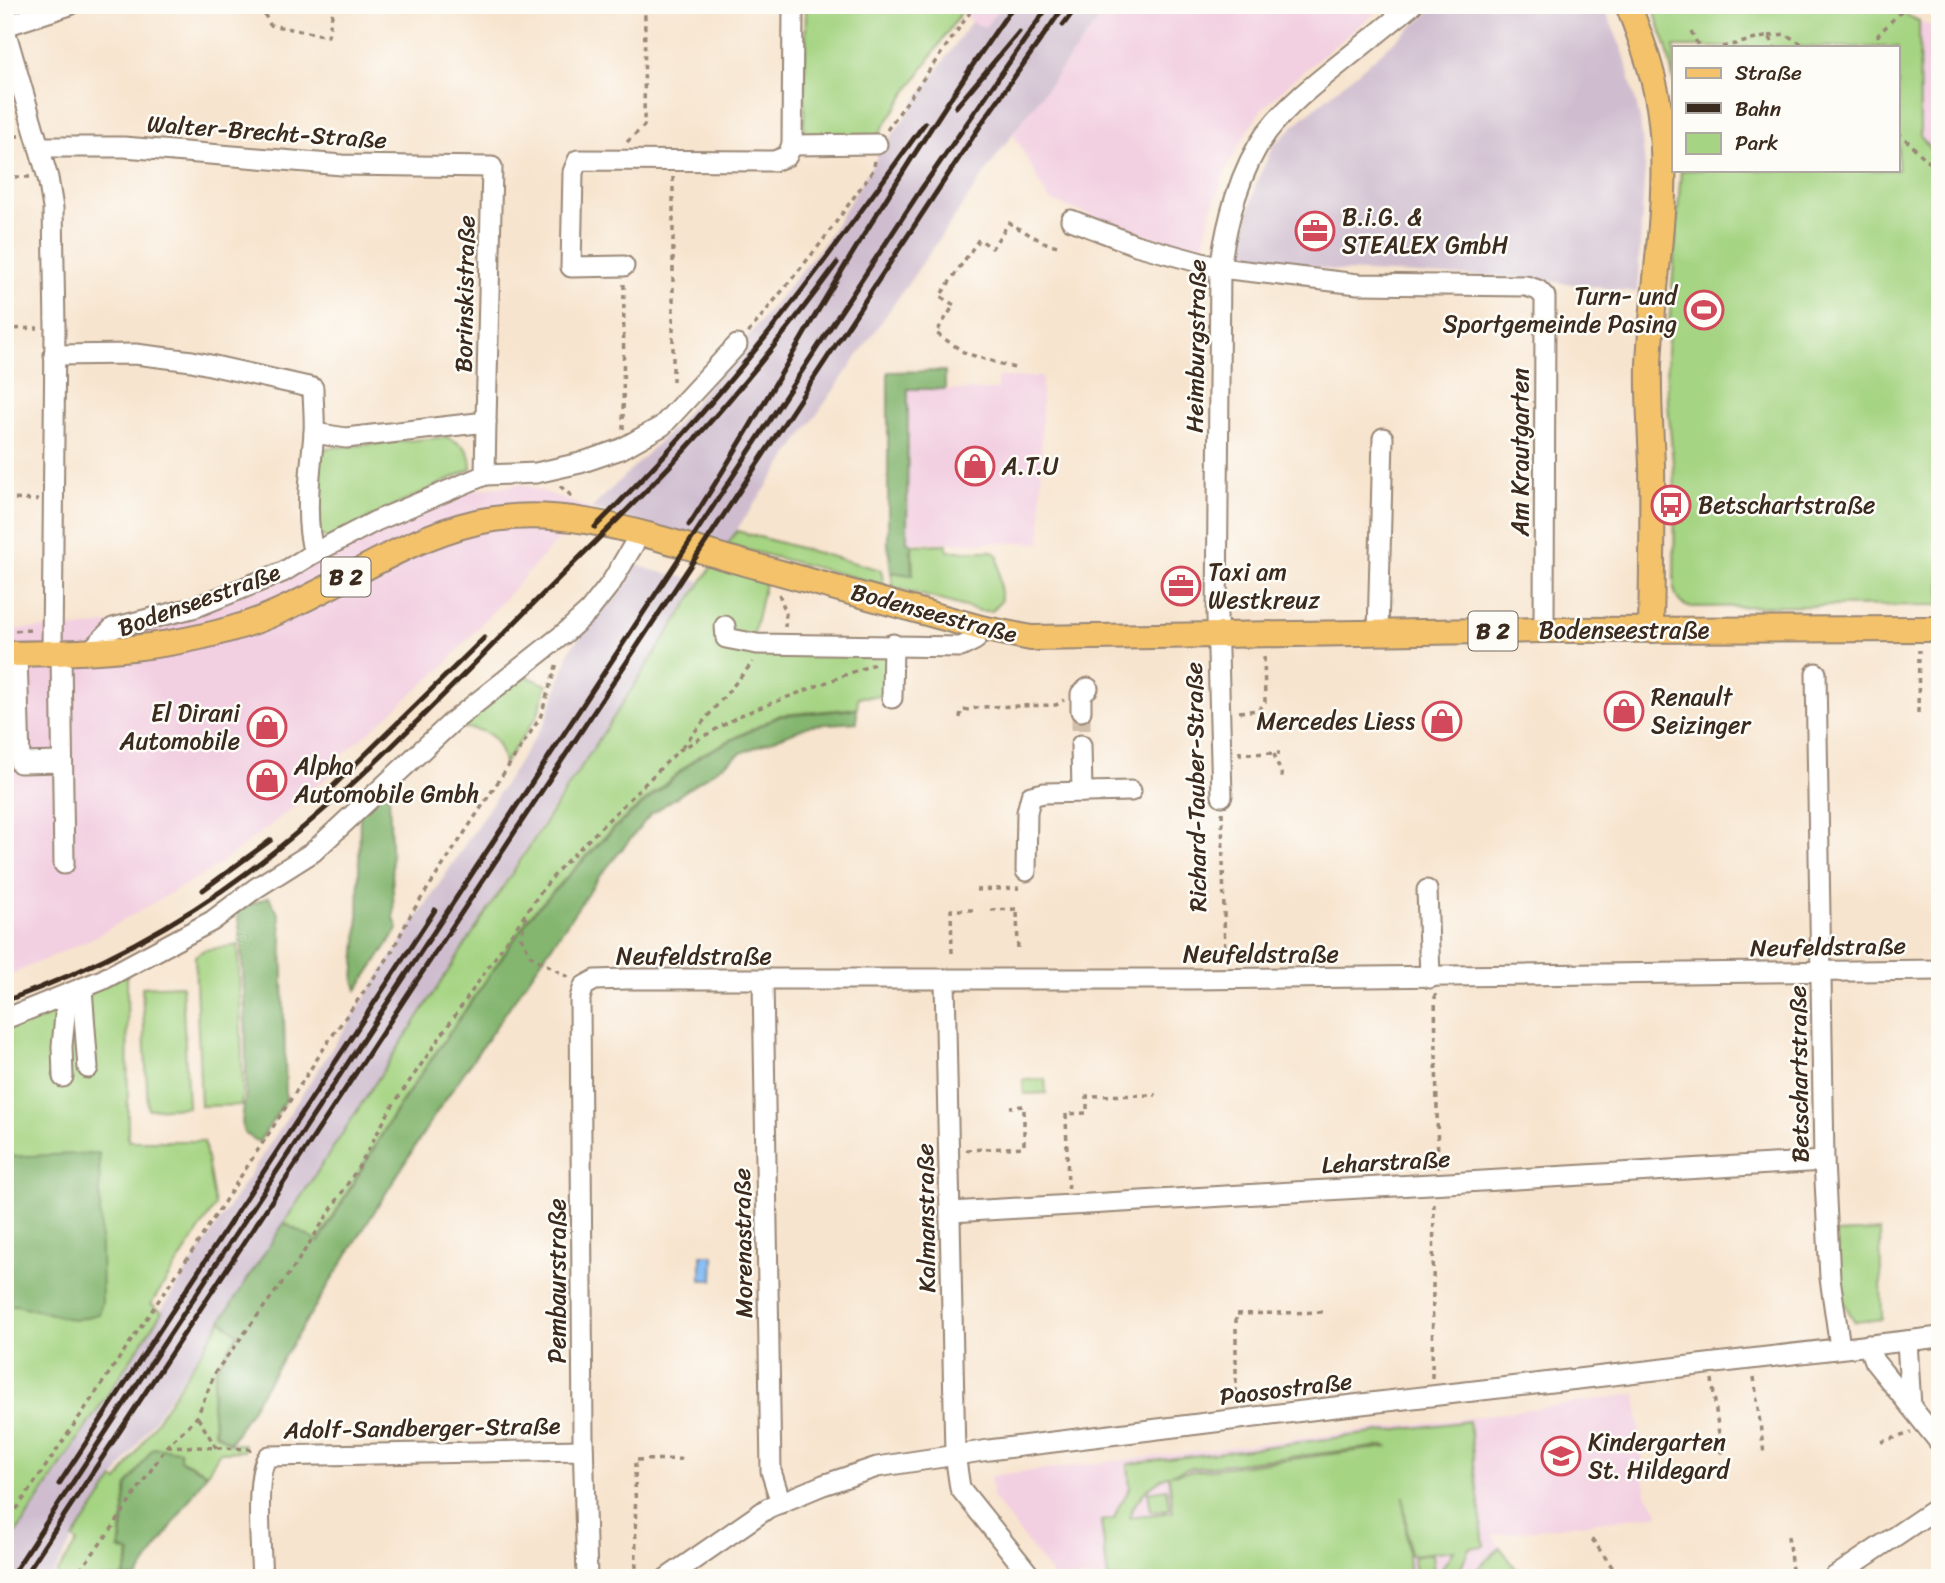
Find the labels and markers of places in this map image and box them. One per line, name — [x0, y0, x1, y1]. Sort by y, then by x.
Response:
place label: B.i.G. & STEALEX GmbH — [1342, 196, 1508, 266]
office icon: B.i.G. & STEALEX GmbH — [1294, 210, 1336, 252]
place label: Turn- und Sportgemeinde Pasing — [1443, 275, 1679, 345]
sports icon: Turn- und Sportgemeinde Pasing — [1683, 289, 1725, 331]
shop icon: A.T.U — [954, 445, 996, 487]
place label: A.T.U — [1001, 445, 1059, 487]
bus stop icon: Betschartstraße — [1650, 484, 1692, 526]
place label: Betschartstraße — [1698, 484, 1875, 526]
place label: Taxi am Westkreuz — [1208, 551, 1320, 621]
office icon: Taxi am Westkreuz — [1160, 565, 1202, 607]
place label: Renault Seizinger — [1651, 676, 1752, 746]
shop icon: Renault Seizinger — [1603, 690, 1645, 732]
place label: El Dirani Automobile — [119, 692, 240, 762]
place label: Mercedes Liess — [1257, 700, 1415, 742]
shop icon: Mercedes Liess — [1421, 700, 1463, 742]
shop icon: El Dirani Automobile — [246, 706, 288, 748]
place label: Alpha Automobile Gmbh — [293, 745, 479, 815]
shop icon: Alpha Automobile Gmbh — [246, 759, 288, 801]
place label: Kindergarten St. Hildegard — [1588, 1421, 1730, 1491]
school or university icon: Kindergarten St. Hildegard — [1540, 1435, 1582, 1477]

